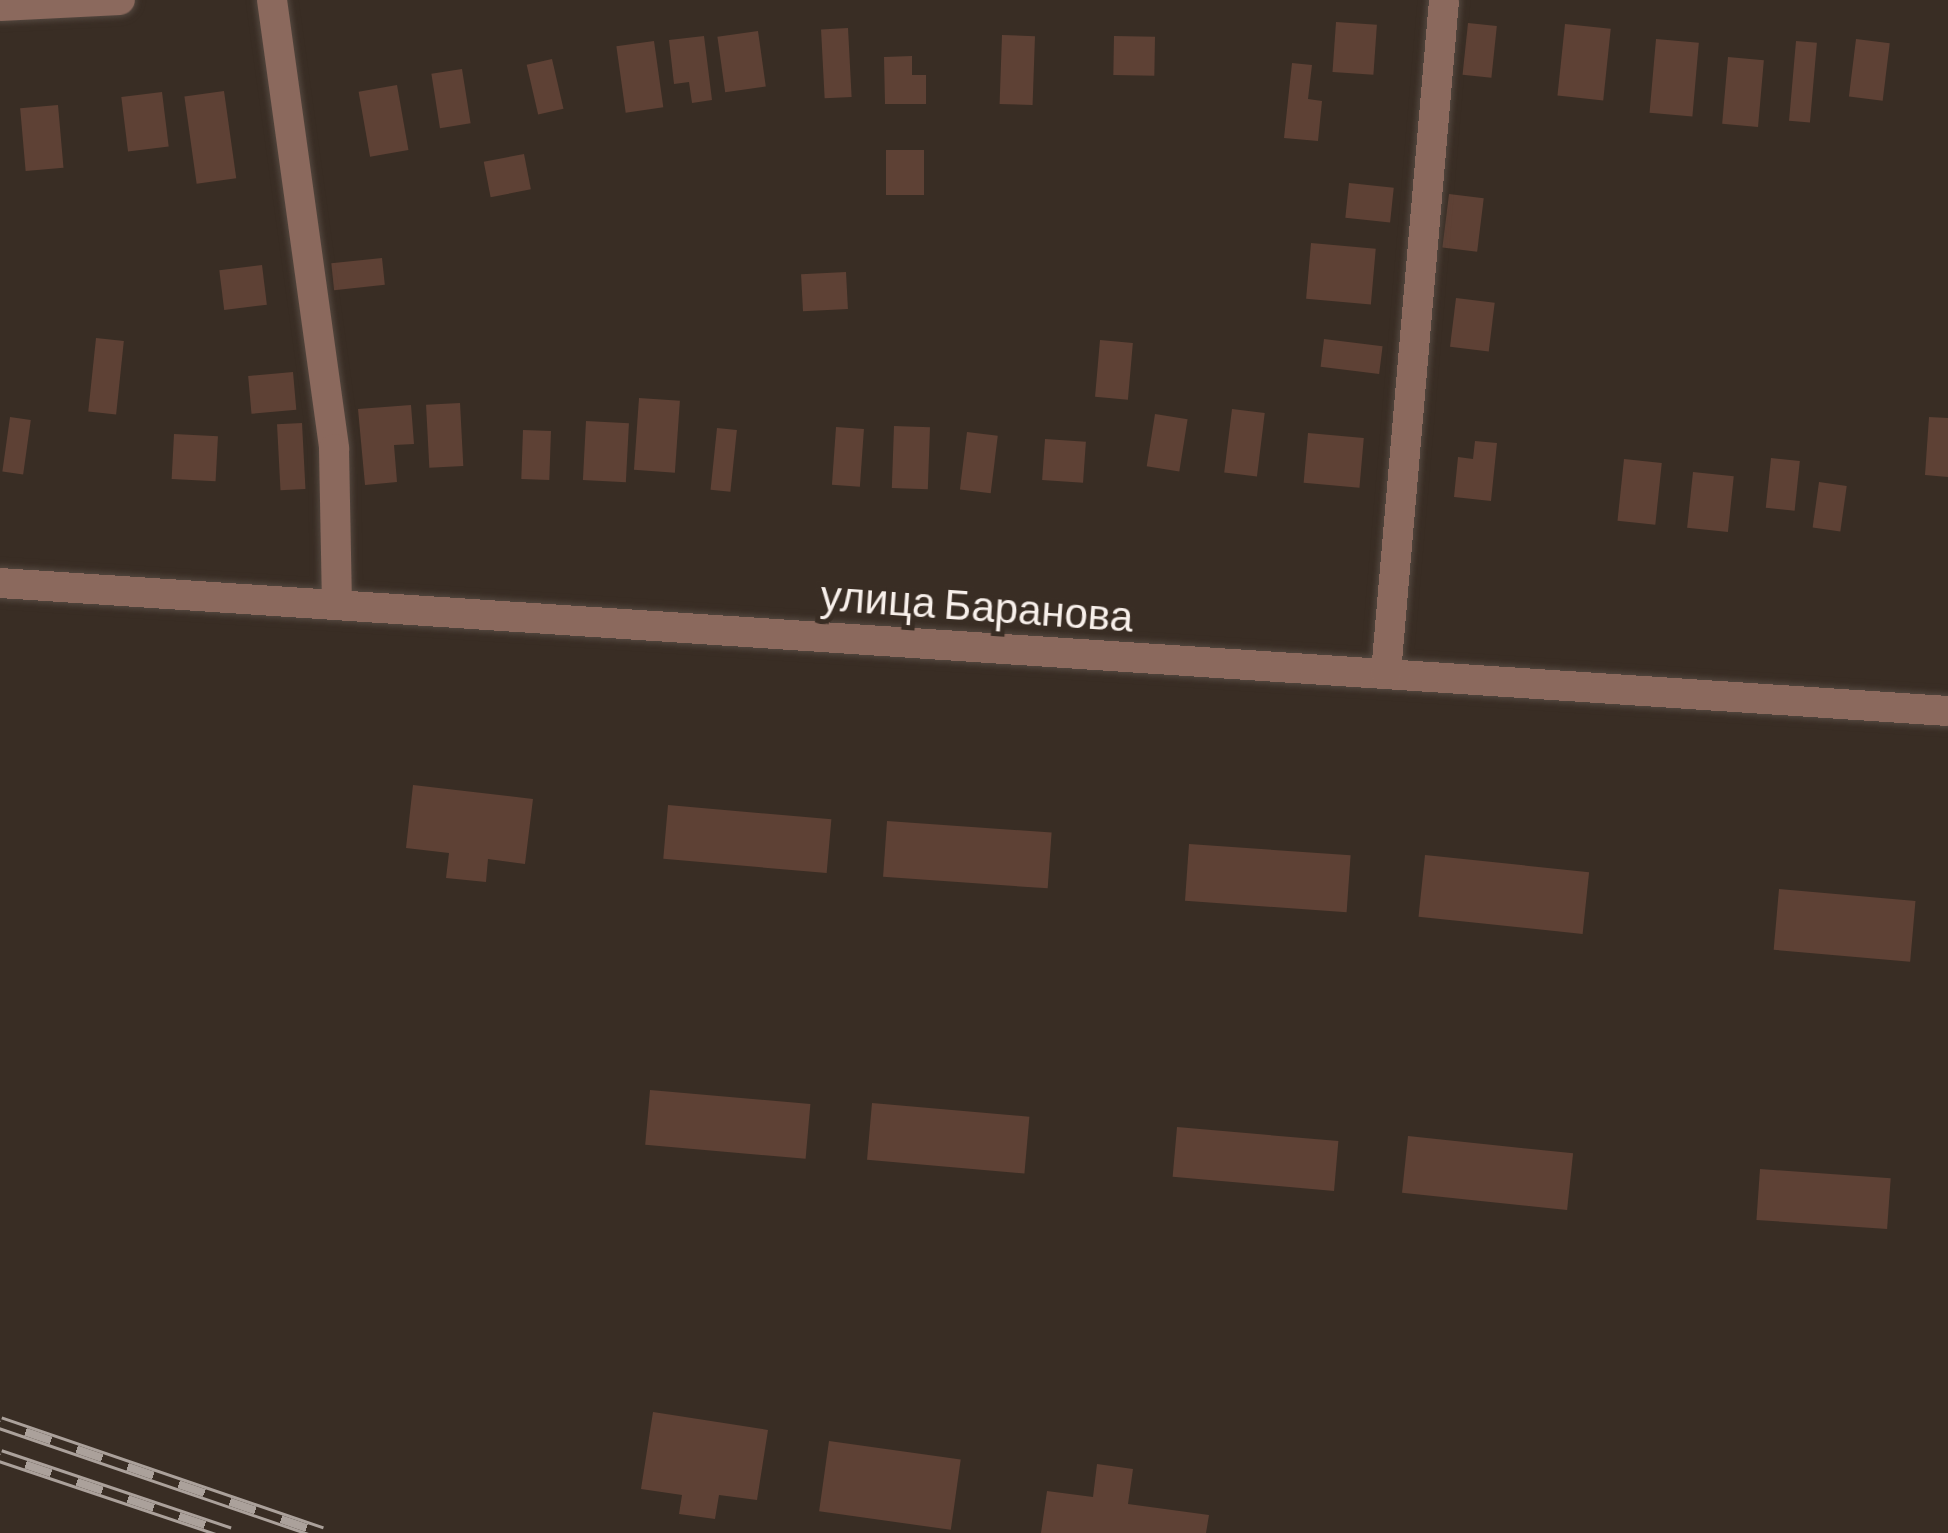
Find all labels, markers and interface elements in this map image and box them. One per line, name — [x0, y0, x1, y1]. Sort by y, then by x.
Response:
street label: улица Баранова — [819, 568, 1135, 640]

